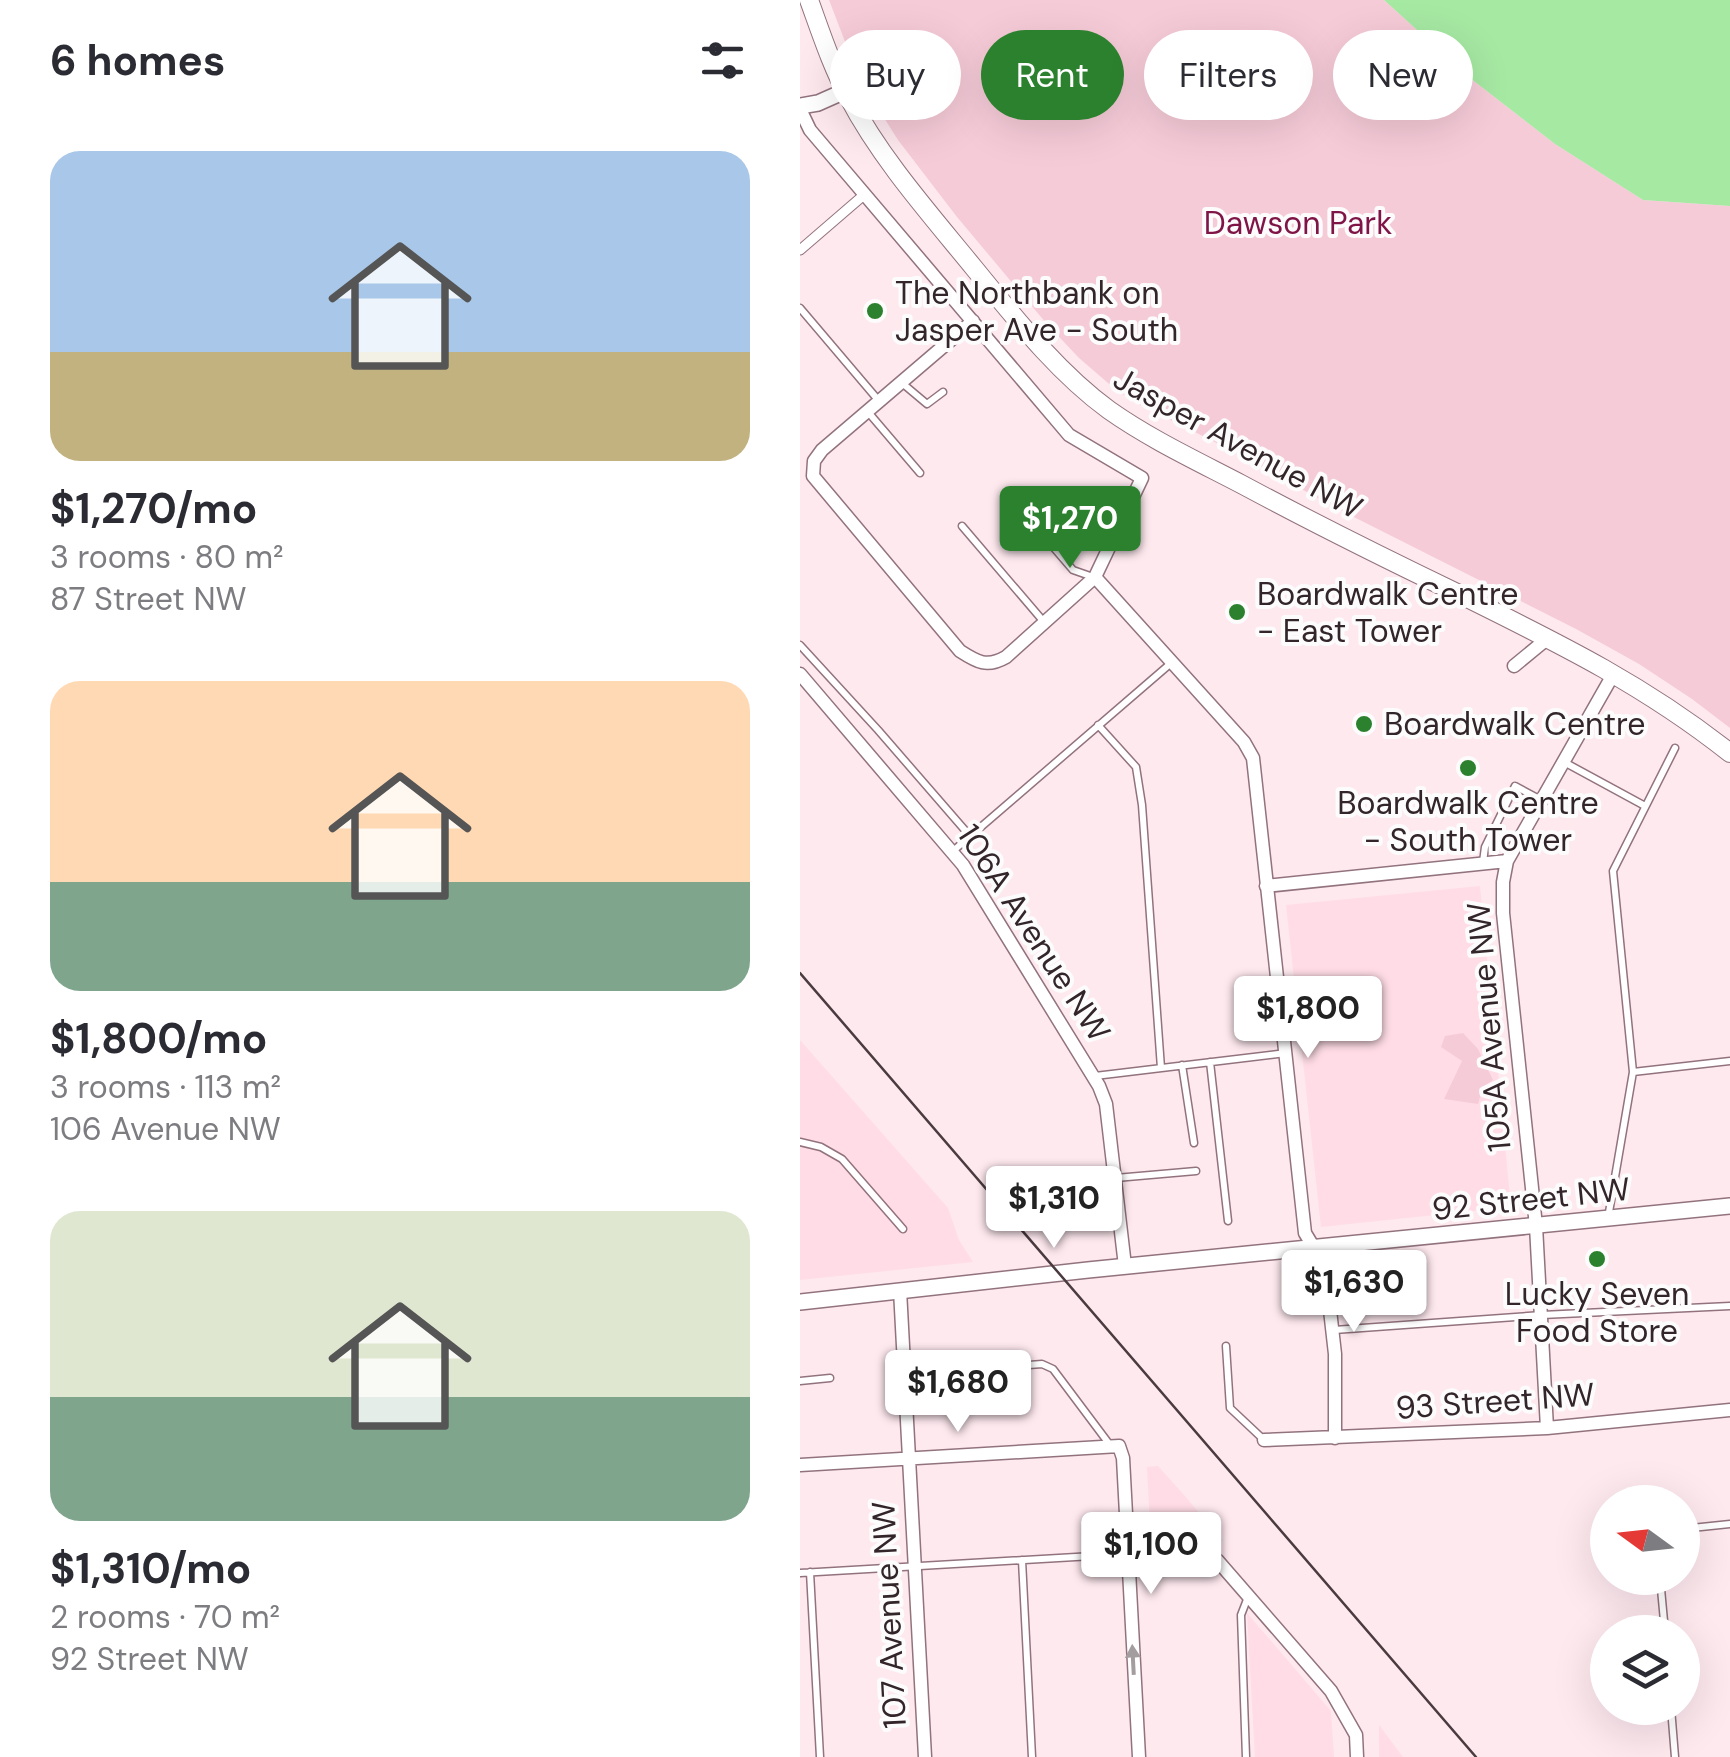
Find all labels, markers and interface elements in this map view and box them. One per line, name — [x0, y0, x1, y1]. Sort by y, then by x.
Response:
chip: Buy — [830, 30, 961, 120]
chip: Rent — [981, 30, 1124, 120]
chip: Filters — [1144, 30, 1313, 120]
chip: New — [1333, 30, 1473, 120]
text: 6 homes — [50, 33, 225, 88]
icon: filters — [695, 33, 750, 88]
park label: Dawson Park — [1204, 202, 1392, 244]
icon: home — [310, 216, 490, 396]
place label: The Northbank on Jasper Ave - South — [895, 272, 1178, 351]
marker: The Northbank on Jasper Ave - South — [864, 300, 886, 322]
street label: Jasper Avenue NW — [1106, 357, 1370, 529]
text: $1,270/mo — [50, 481, 257, 536]
pin: $1,270 — [989, 486, 1151, 571]
text: $1,270 — [1022, 497, 1118, 539]
text: 3 rooms · 80 m² — [50, 536, 283, 578]
place label: Boardwalk Centre - East Tower — [1257, 573, 1518, 652]
text: 87 Street NW — [50, 578, 247, 620]
marker: Boardwalk Centre - East Tower — [1226, 601, 1248, 623]
place label: Boardwalk Centre — [1384, 703, 1645, 745]
marker: Boardwalk Centre — [1353, 713, 1375, 735]
icon: home — [310, 746, 490, 926]
marker: Boardwalk Centre - South Tower — [1457, 757, 1479, 779]
place label: Boardwalk Centre - South Tower — [1337, 782, 1599, 861]
street label: 106A Avenue NW — [948, 816, 1120, 1050]
street label: 105A Avenue NW — [1457, 901, 1521, 1153]
pin: $1,800 — [1227, 976, 1389, 1061]
text: $1,800 — [1256, 987, 1360, 1029]
text: $1,800/mo — [50, 1011, 267, 1066]
text: 3 rooms · 113 m² — [50, 1066, 281, 1108]
text: 106 Avenue NW — [50, 1108, 281, 1150]
pin: $1,310 — [973, 1166, 1135, 1251]
street label: 92 Street NW — [1430, 1168, 1632, 1230]
text: $1,310 — [1008, 1177, 1100, 1219]
marker: Lucky Seven Food Store — [1586, 1248, 1608, 1270]
pin: $1,630 — [1273, 1250, 1435, 1335]
text: $1,630 — [1304, 1261, 1404, 1303]
place label: Lucky Seven Food Store — [1505, 1273, 1689, 1352]
icon: home — [310, 1276, 490, 1456]
pin: $1,680 — [877, 1350, 1039, 1435]
text: $1,680 — [907, 1361, 1009, 1403]
street label: 93 Street NW — [1394, 1373, 1596, 1429]
north arrow — [1590, 1485, 1700, 1595]
map controls — [1590, 1485, 1700, 1725]
street label: 107 Avenue NW — [862, 1500, 916, 1730]
pin: $1,100 — [1070, 1512, 1232, 1597]
text: $1,100 — [1103, 1523, 1199, 1565]
text: $1,310/mo — [50, 1541, 251, 1596]
text: 2 rooms · 70 m² — [50, 1596, 280, 1638]
button: layers — [1590, 1615, 1700, 1725]
text: 92 Street NW — [50, 1638, 249, 1680]
one-way arrow — [1125, 1643, 1141, 1675]

